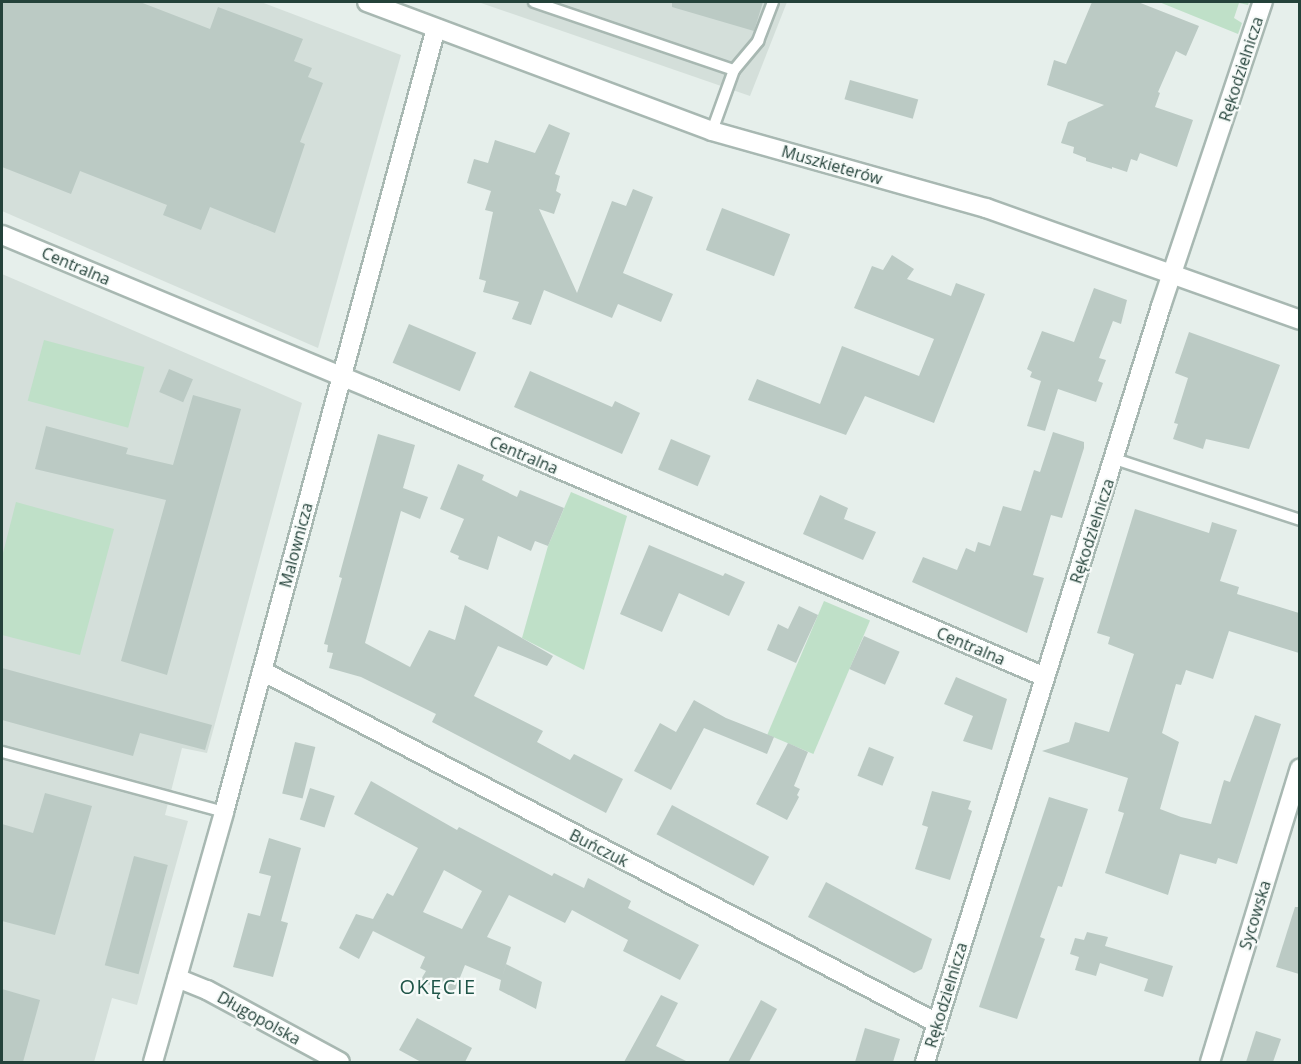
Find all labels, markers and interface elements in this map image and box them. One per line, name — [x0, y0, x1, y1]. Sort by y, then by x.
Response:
street label: Rękodzielnicza — [1215, 14, 1267, 124]
street label: Muszkieterów — [779, 141, 885, 189]
street label: Centralna — [39, 243, 113, 289]
street label: Centralna — [487, 432, 561, 478]
street label: Rękodzielnicza — [1066, 476, 1118, 586]
street label: Malownicza — [275, 500, 317, 590]
street label: Centralna — [934, 623, 1008, 669]
street label: Buńczuk — [566, 825, 632, 871]
street label: Sycowska — [1235, 878, 1275, 952]
street label: Rękodzielnicza — [921, 940, 971, 1050]
district label: OKĘCIE — [399, 974, 477, 998]
street label: Długopolska — [214, 987, 304, 1049]

